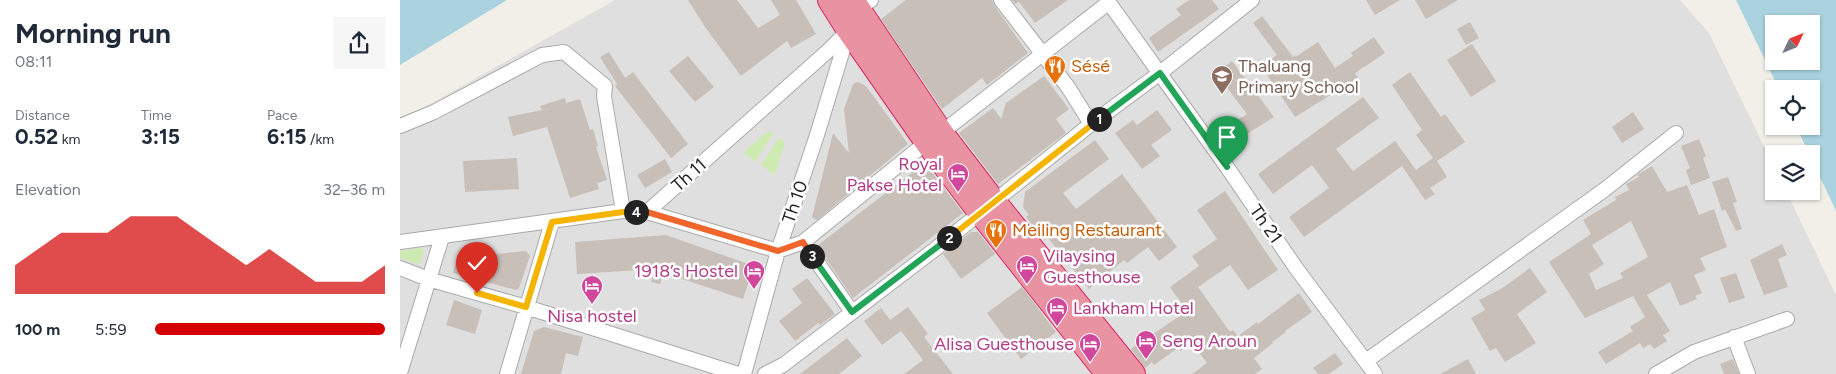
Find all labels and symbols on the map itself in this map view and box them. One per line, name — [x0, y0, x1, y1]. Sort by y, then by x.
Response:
north arrow — [1765, 15, 1820, 70]
restaurant icon: Sésé — [1043, 54, 1067, 85]
place label: Sésé — [1071, 55, 1110, 77]
place label: Thaluang Primary School — [1238, 55, 1359, 98]
school or university icon: Thaluang Primary School — [1210, 64, 1234, 95]
pin: 1 — [1086, 106, 1112, 132]
pin — [1206, 116, 1248, 167]
place label: Royal Pakse Hotel — [847, 153, 942, 196]
street label: Th 11 — [667, 154, 711, 196]
hotel icon: Royal Pakse Hotel — [946, 162, 970, 193]
street label: Th 10 — [778, 178, 812, 226]
pin: 4 — [624, 200, 648, 224]
street label: Th 21 — [1245, 201, 1287, 247]
restaurant icon: Meiling Restaurant — [984, 218, 1008, 249]
place label: Meiling Restaurant — [1012, 219, 1162, 241]
pin: 2 — [936, 226, 962, 250]
pin — [456, 242, 498, 293]
pin: 3 — [800, 244, 824, 268]
place label: Vilaysing Guesthouse — [1043, 245, 1141, 288]
hotel icon: Vilaysing Guesthouse — [1015, 254, 1039, 285]
hotel icon: 1918’s Hostel — [742, 259, 766, 290]
place label: 1918’s Hostel — [634, 260, 738, 282]
hotel icon: Nisa hostel — [580, 274, 604, 305]
hotel icon: Lankham Hotel — [1045, 296, 1069, 327]
place label: Lankham Hotel — [1073, 297, 1194, 319]
place label: Nisa hostel — [547, 305, 637, 327]
hotel icon: Seng Aroun — [1134, 329, 1158, 360]
place label: Seng Aroun — [1162, 330, 1257, 352]
hotel icon: Alisa Guesthouse — [1078, 332, 1102, 363]
place label: Alisa Guesthouse — [934, 333, 1074, 355]

